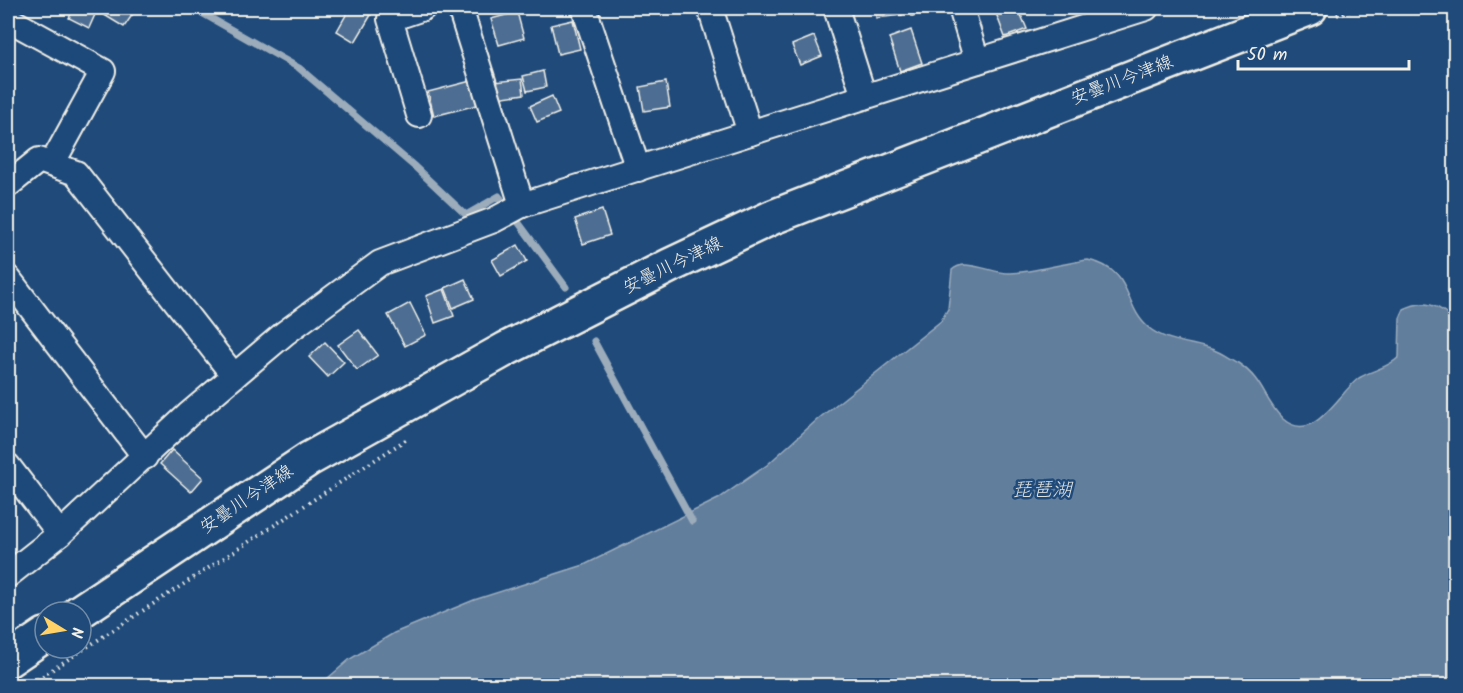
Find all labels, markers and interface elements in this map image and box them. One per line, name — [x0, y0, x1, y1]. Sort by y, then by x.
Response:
scale bar — [1238, 33, 1409, 71]
text: 50 m — [1247, 41, 1287, 70]
street label: 安曇川今津線 — [1066, 48, 1178, 114]
street label: 安曇川今津線 — [618, 229, 728, 303]
street label: 安曇川今津線 — [194, 458, 300, 542]
water label: 琵琶湖 — [1012, 475, 1074, 507]
north arrow — [33, 600, 93, 660]
text: N — [63, 625, 89, 640]

